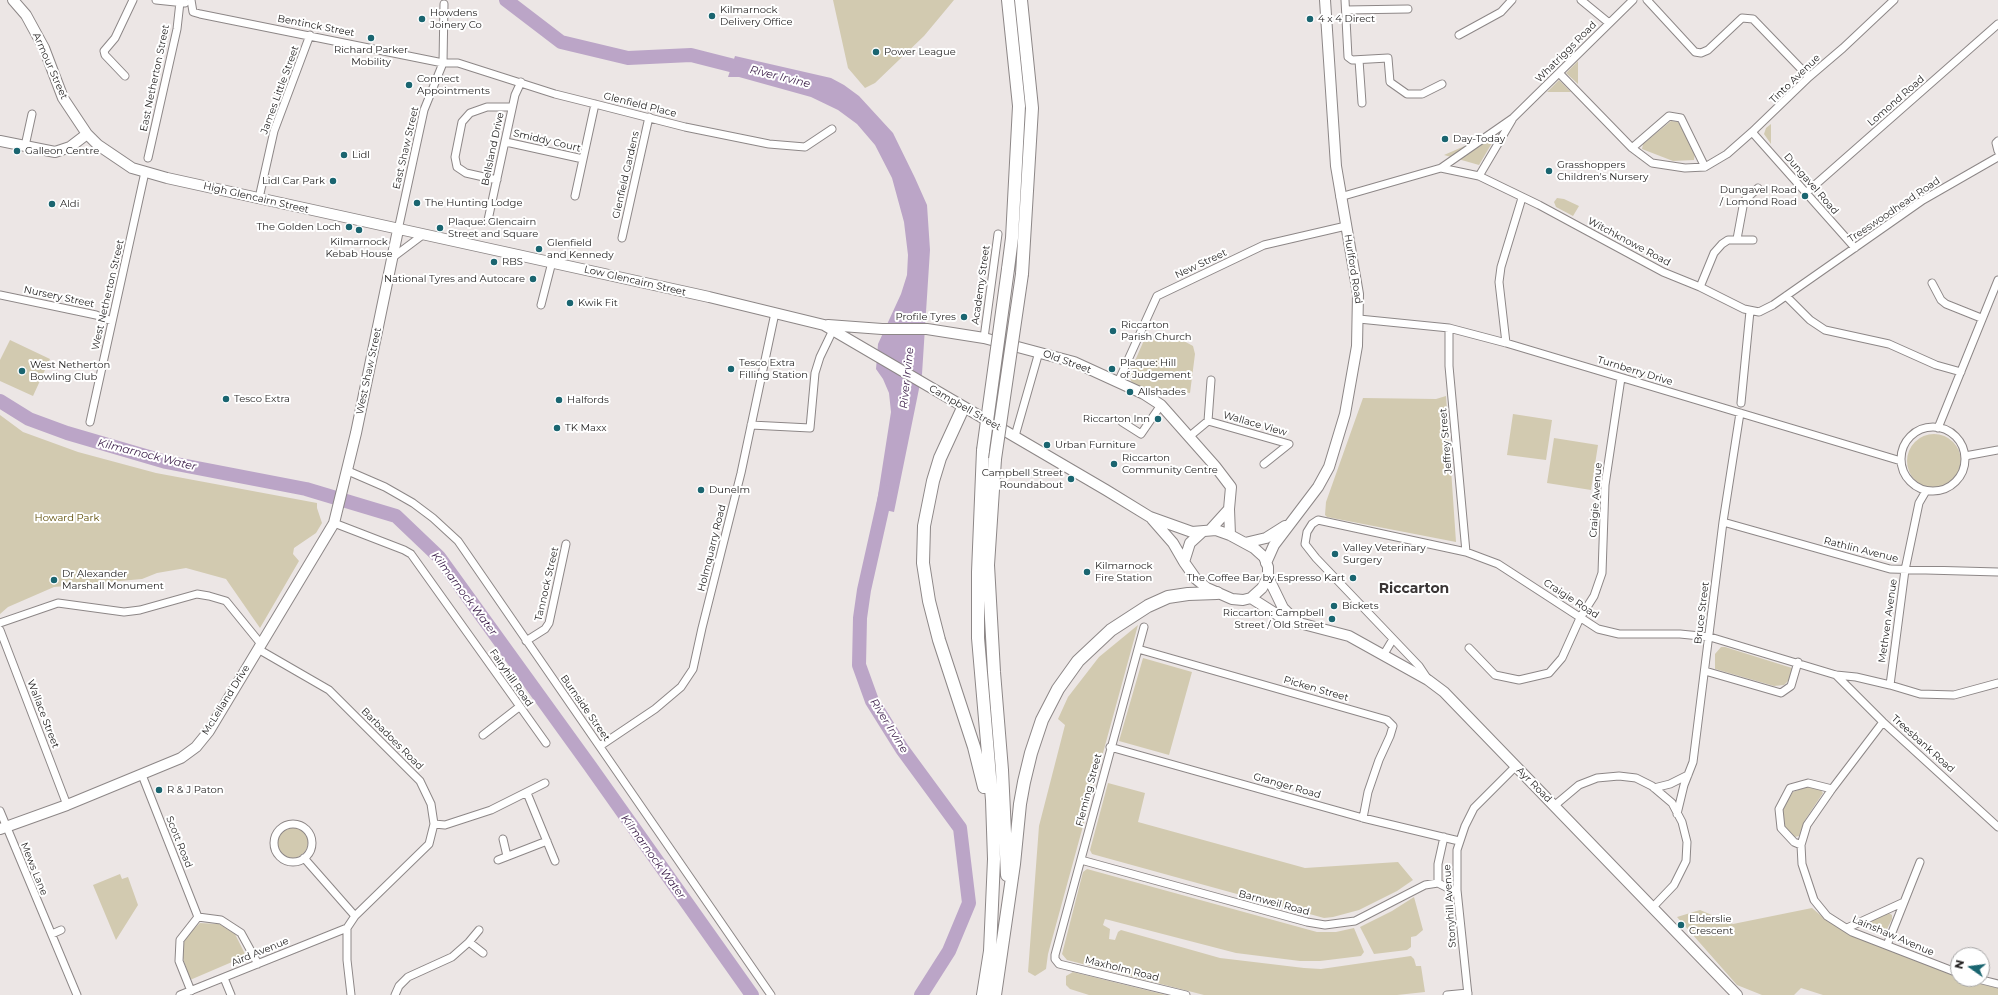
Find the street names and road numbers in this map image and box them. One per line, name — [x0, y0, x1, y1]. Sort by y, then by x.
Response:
street label: Bentinck Street — [276, 13, 356, 39]
street label: Whatriggs Road — [1533, 19, 1599, 85]
street label: East Netherton Street — [138, 23, 172, 133]
street label: Armour Street — [30, 31, 70, 101]
street label: James Little Street — [258, 44, 302, 136]
street label: Tinto Avenue — [1767, 52, 1823, 106]
street label: Lomond Road — [1865, 73, 1927, 129]
street label: Glenfield Place — [602, 90, 678, 120]
street label: East Shaw Street — [391, 106, 421, 190]
street label: Bellsland Drive — [479, 111, 507, 187]
street label: Smiddy Court — [512, 127, 582, 155]
street label: Glenfield Gardens — [610, 130, 642, 220]
street label: Dungavel Road — [1781, 151, 1841, 217]
street label: Treeswoodhead Road — [1846, 175, 1942, 245]
street label: High Glencairn Street — [202, 180, 310, 216]
street label: Witchknowe Road — [1586, 215, 1672, 269]
street label: Hurlford Road — [1342, 233, 1364, 305]
street label: West Netherton Street — [89, 239, 127, 351]
street label: Academy Street — [969, 244, 993, 326]
street label: New Street — [1173, 247, 1229, 281]
street label: Low Glencairn Street — [583, 263, 687, 299]
street label: Nursery Street — [23, 284, 95, 310]
street label: West Shaw Street — [354, 326, 384, 416]
street label: Old Street — [1041, 348, 1093, 376]
street label: Turnberry Drive — [1596, 354, 1674, 388]
street label: Campbell Street — [927, 382, 1003, 434]
street label: Jeffrey Street — [1437, 408, 1455, 474]
street label: Wallace View — [1222, 409, 1288, 439]
street label: Craigie Avenue — [1587, 462, 1605, 538]
street label: Holmquarry Road — [695, 503, 729, 593]
street label: Rathlin Avenue — [1822, 535, 1900, 565]
street label: Tannock Street — [533, 546, 561, 622]
street label: Craigie Road — [1541, 577, 1601, 621]
street label: Methven Avenue — [1876, 578, 1900, 664]
street label: Bruce Street — [1692, 581, 1712, 645]
street label: Fairyhill Road — [487, 647, 535, 709]
street label: McLelland Drive — [200, 663, 252, 737]
street label: Burnside Street — [558, 673, 612, 743]
street label: Picken Street — [1282, 674, 1350, 704]
street label: Wallace Street — [24, 678, 62, 750]
street label: Barbadoes Road — [358, 705, 426, 773]
street label: Treesbank Road — [1889, 713, 1957, 775]
street label: Fleming Street — [1074, 752, 1104, 828]
street label: Ayr Road — [1514, 765, 1554, 805]
street label: Granger Road — [1252, 771, 1322, 801]
street label: Scott Road — [163, 814, 195, 870]
street label: Mews Lane — [18, 841, 50, 897]
street label: Stonyhill Avenue — [1441, 864, 1459, 948]
street label: Barnweil Road — [1237, 888, 1311, 918]
street label: Lainshaw Avenue — [1850, 913, 1936, 959]
street label: Aird Avenue — [230, 935, 290, 969]
street label: Maxholm Road — [1084, 954, 1160, 984]

